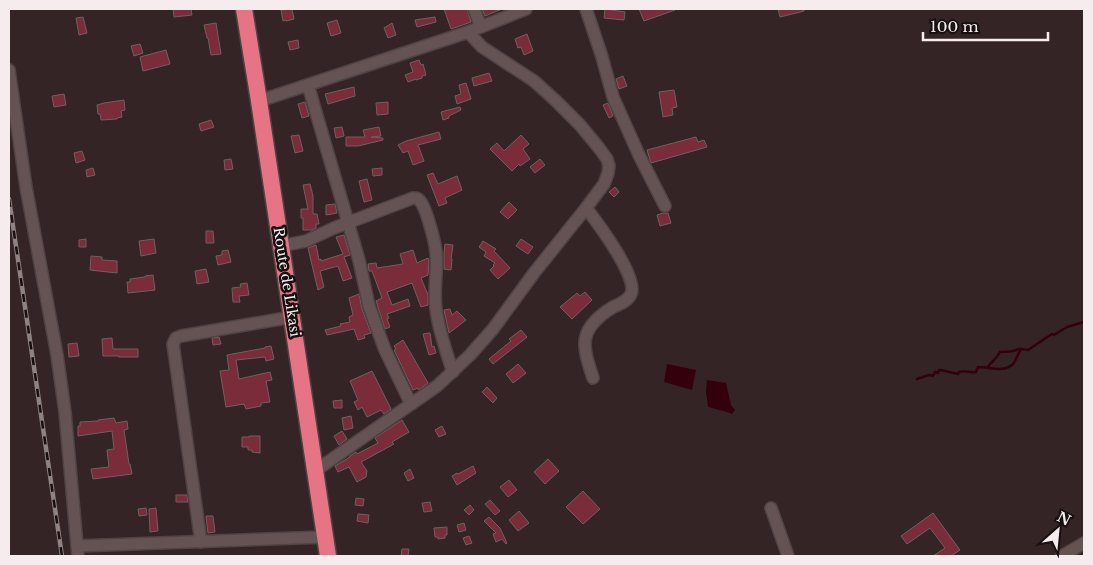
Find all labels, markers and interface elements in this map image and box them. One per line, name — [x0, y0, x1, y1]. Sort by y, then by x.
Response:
scale bar — [923, 10, 1048, 42]
text: 100 m — [930, 17, 979, 36]
street label: Route de Likasi — [269, 226, 305, 338]
north arrow — [1033, 505, 1083, 555]
text: N — [1054, 507, 1074, 529]

